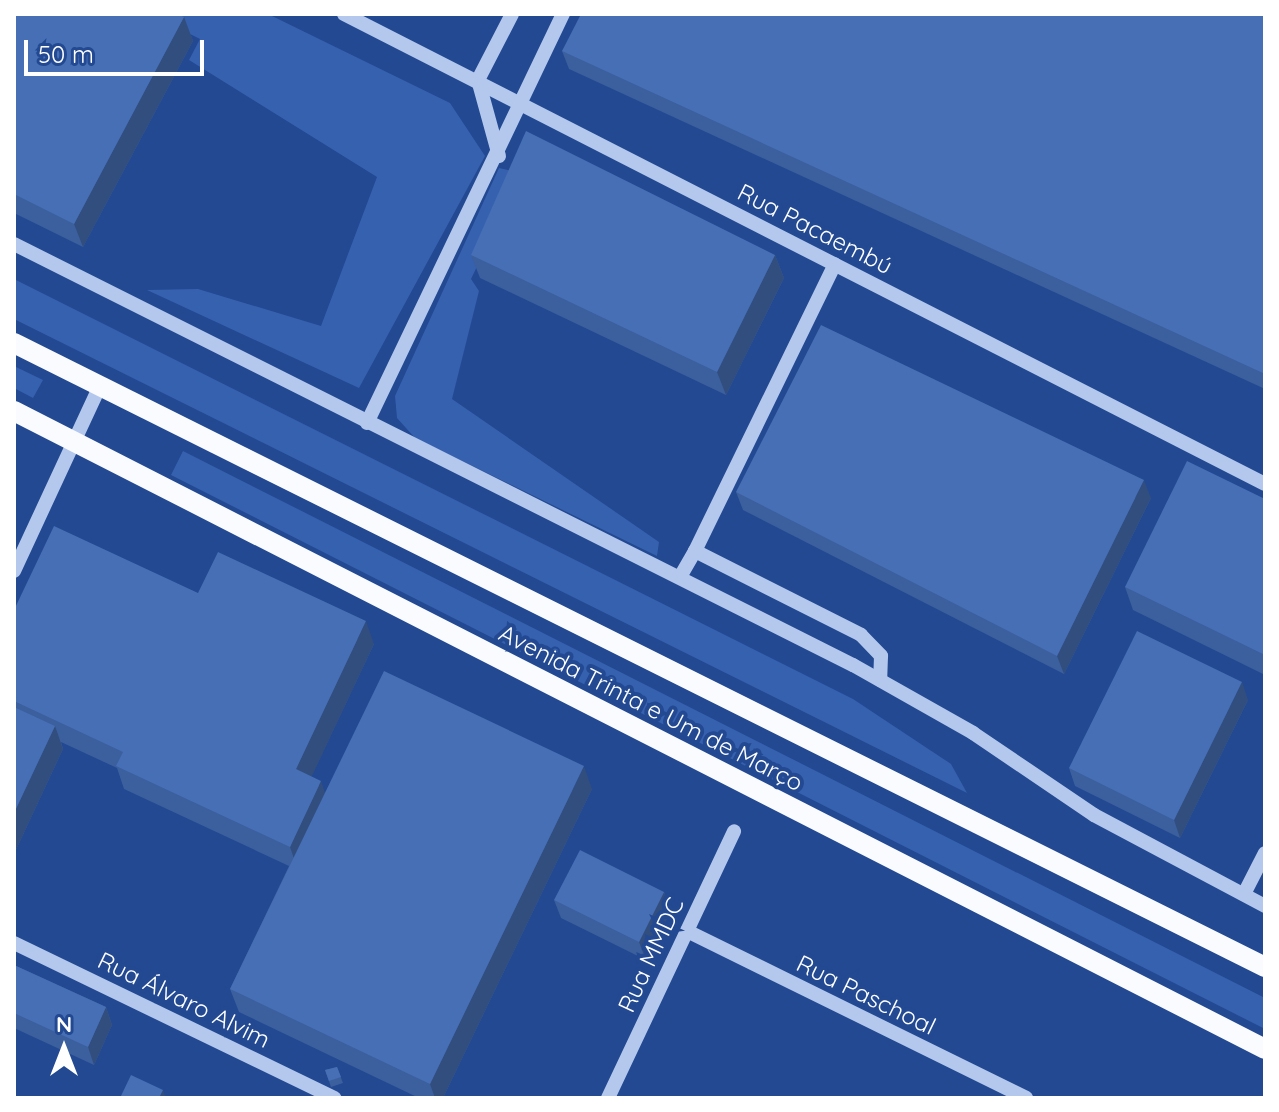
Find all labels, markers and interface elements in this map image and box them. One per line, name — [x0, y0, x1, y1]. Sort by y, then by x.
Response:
scale bar — [28, 24, 208, 74]
text: 50 m — [38, 39, 94, 69]
street label: Rua Pacaembú — [733, 178, 897, 280]
street label: Avenida Trinta e Um de Março — [494, 619, 808, 797]
street label: Rua MMDC — [612, 893, 690, 1017]
street label: Rua Álvaro Alvim — [93, 946, 275, 1054]
street label: Rua Paschoal — [792, 949, 940, 1041]
north arrow — [24, 1008, 104, 1088]
text: N — [56, 1010, 72, 1038]

